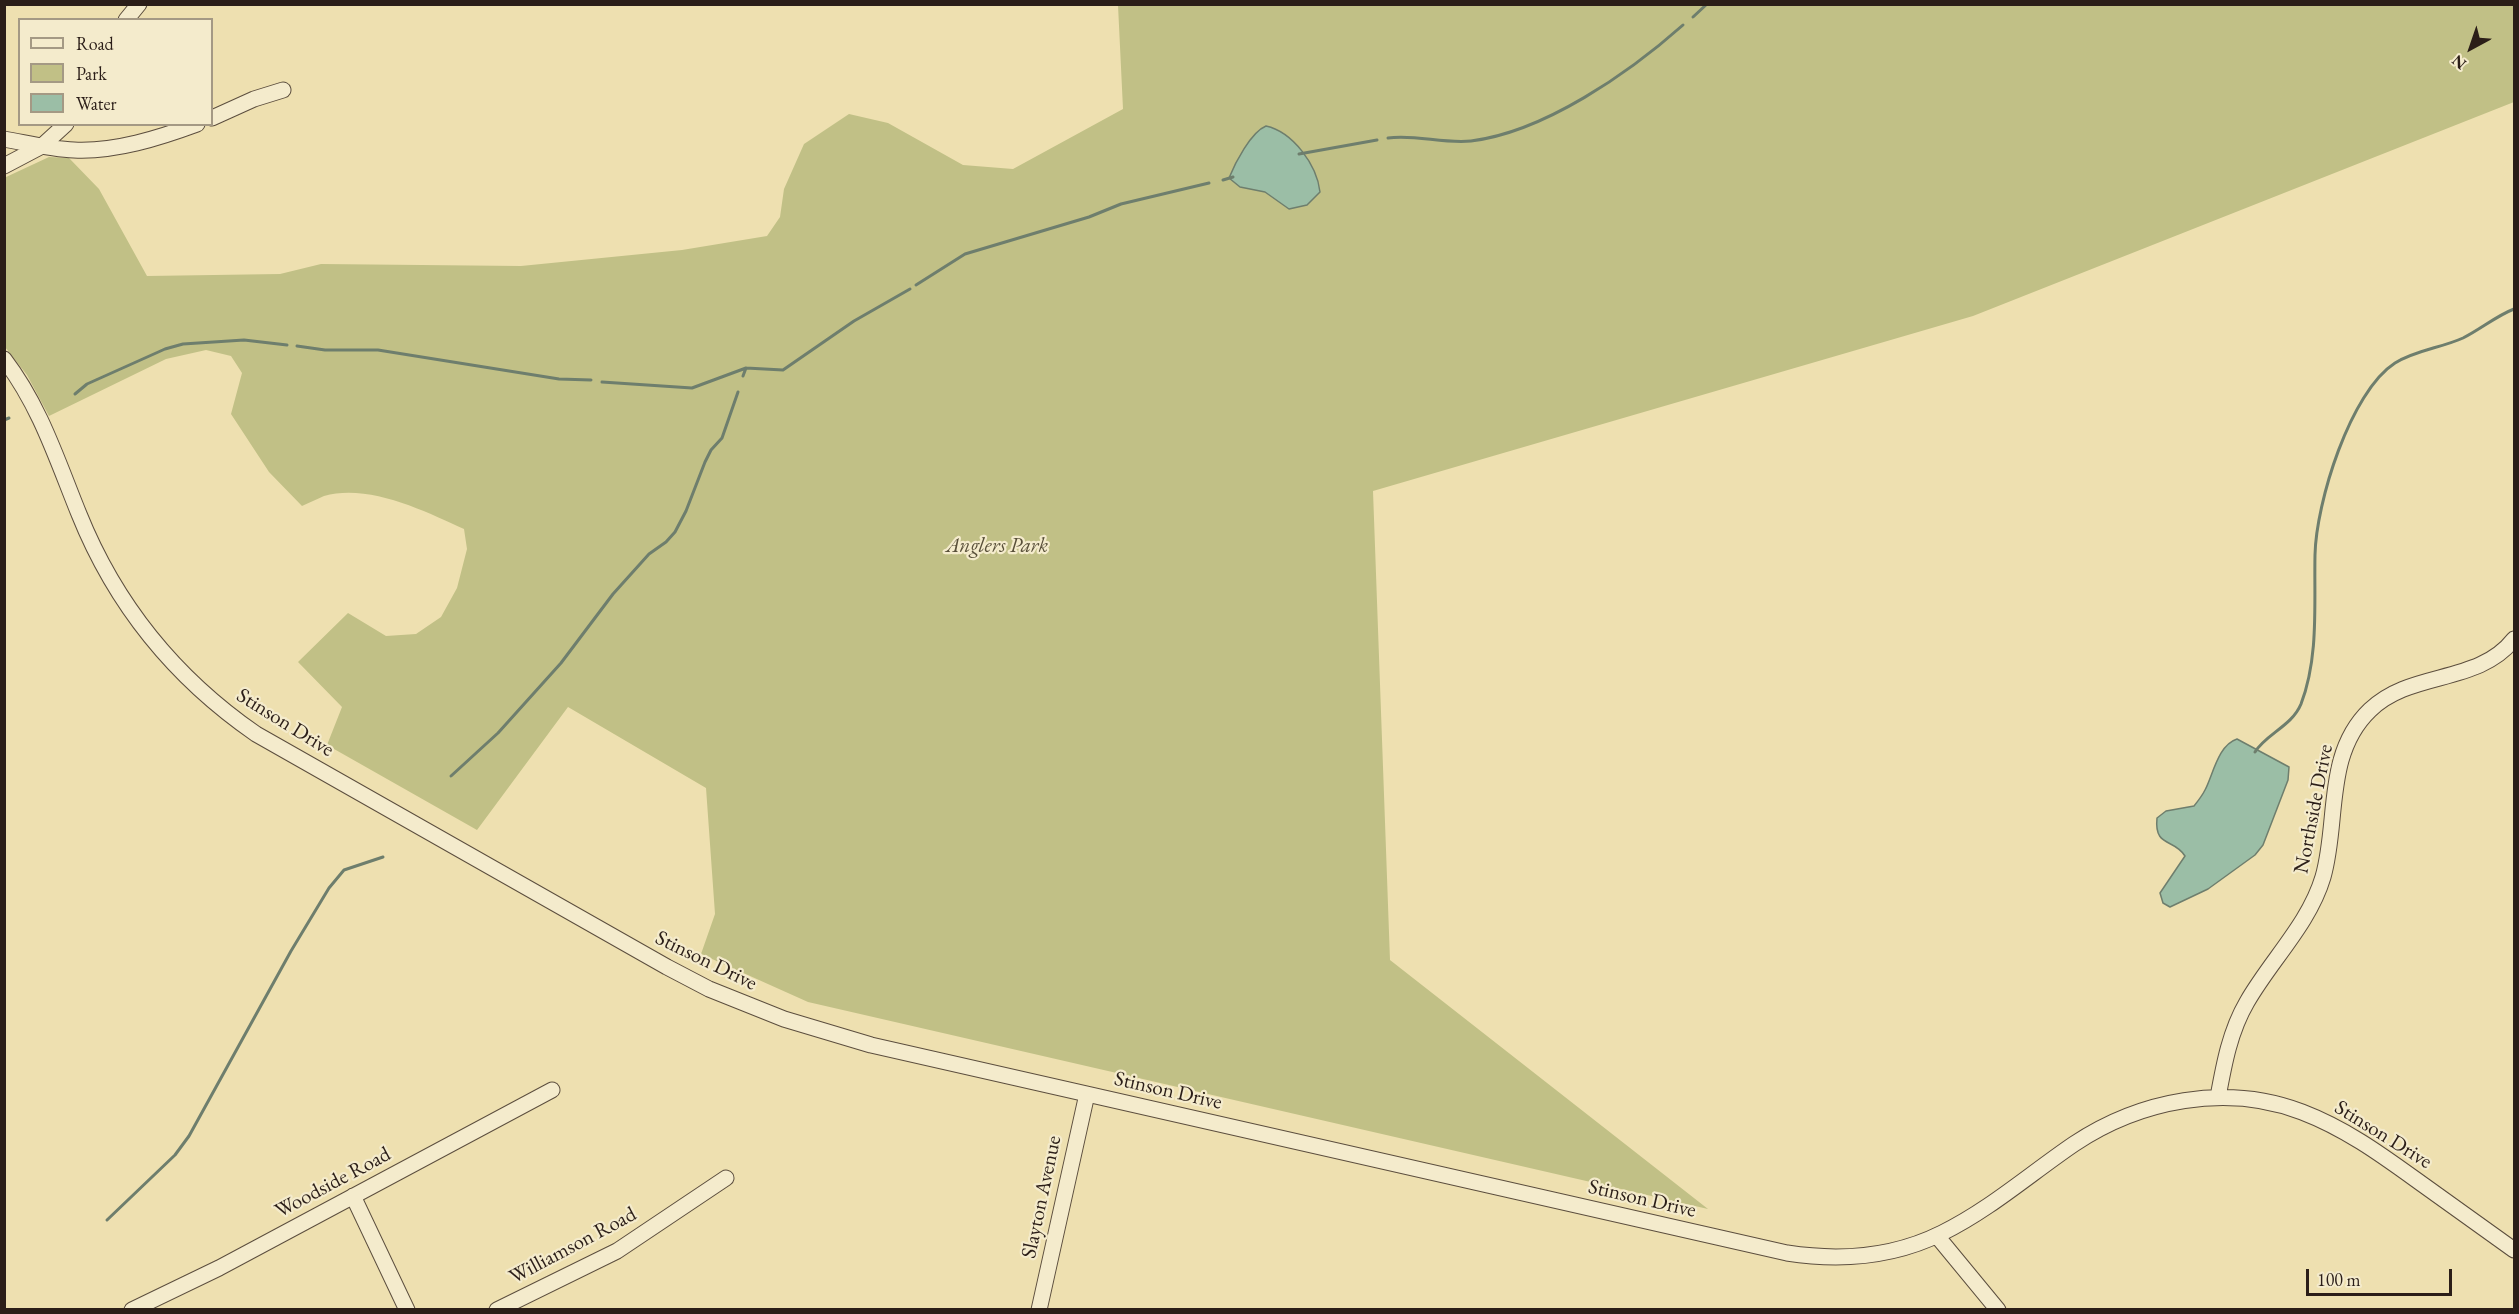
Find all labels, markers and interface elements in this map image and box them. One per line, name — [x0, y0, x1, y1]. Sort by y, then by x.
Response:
legend — [18, 18, 213, 126]
north arrow — [2441, 18, 2501, 78]
text: Road — [76, 32, 114, 55]
text: N — [2447, 50, 2471, 74]
text: Park — [76, 62, 107, 85]
text: Water — [76, 92, 117, 115]
park label: Anglers Park — [946, 533, 1048, 559]
street label: Stinson Drive — [232, 683, 338, 763]
street label: Northside Drive — [2289, 742, 2339, 876]
street label: Stinson Drive — [651, 926, 761, 996]
street label: Stinson Drive — [1112, 1066, 1224, 1116]
street label: Stinson Drive — [2330, 1095, 2436, 1175]
street label: Slayton Avenue — [1017, 1133, 1067, 1261]
street label: Woodside Road — [271, 1142, 395, 1224]
street label: Stinson Drive — [1586, 1174, 1698, 1224]
street label: Williamson Road — [505, 1202, 641, 1290]
scale bar — [2309, 1257, 2454, 1295]
text: 100 m — [2317, 1268, 2361, 1291]

